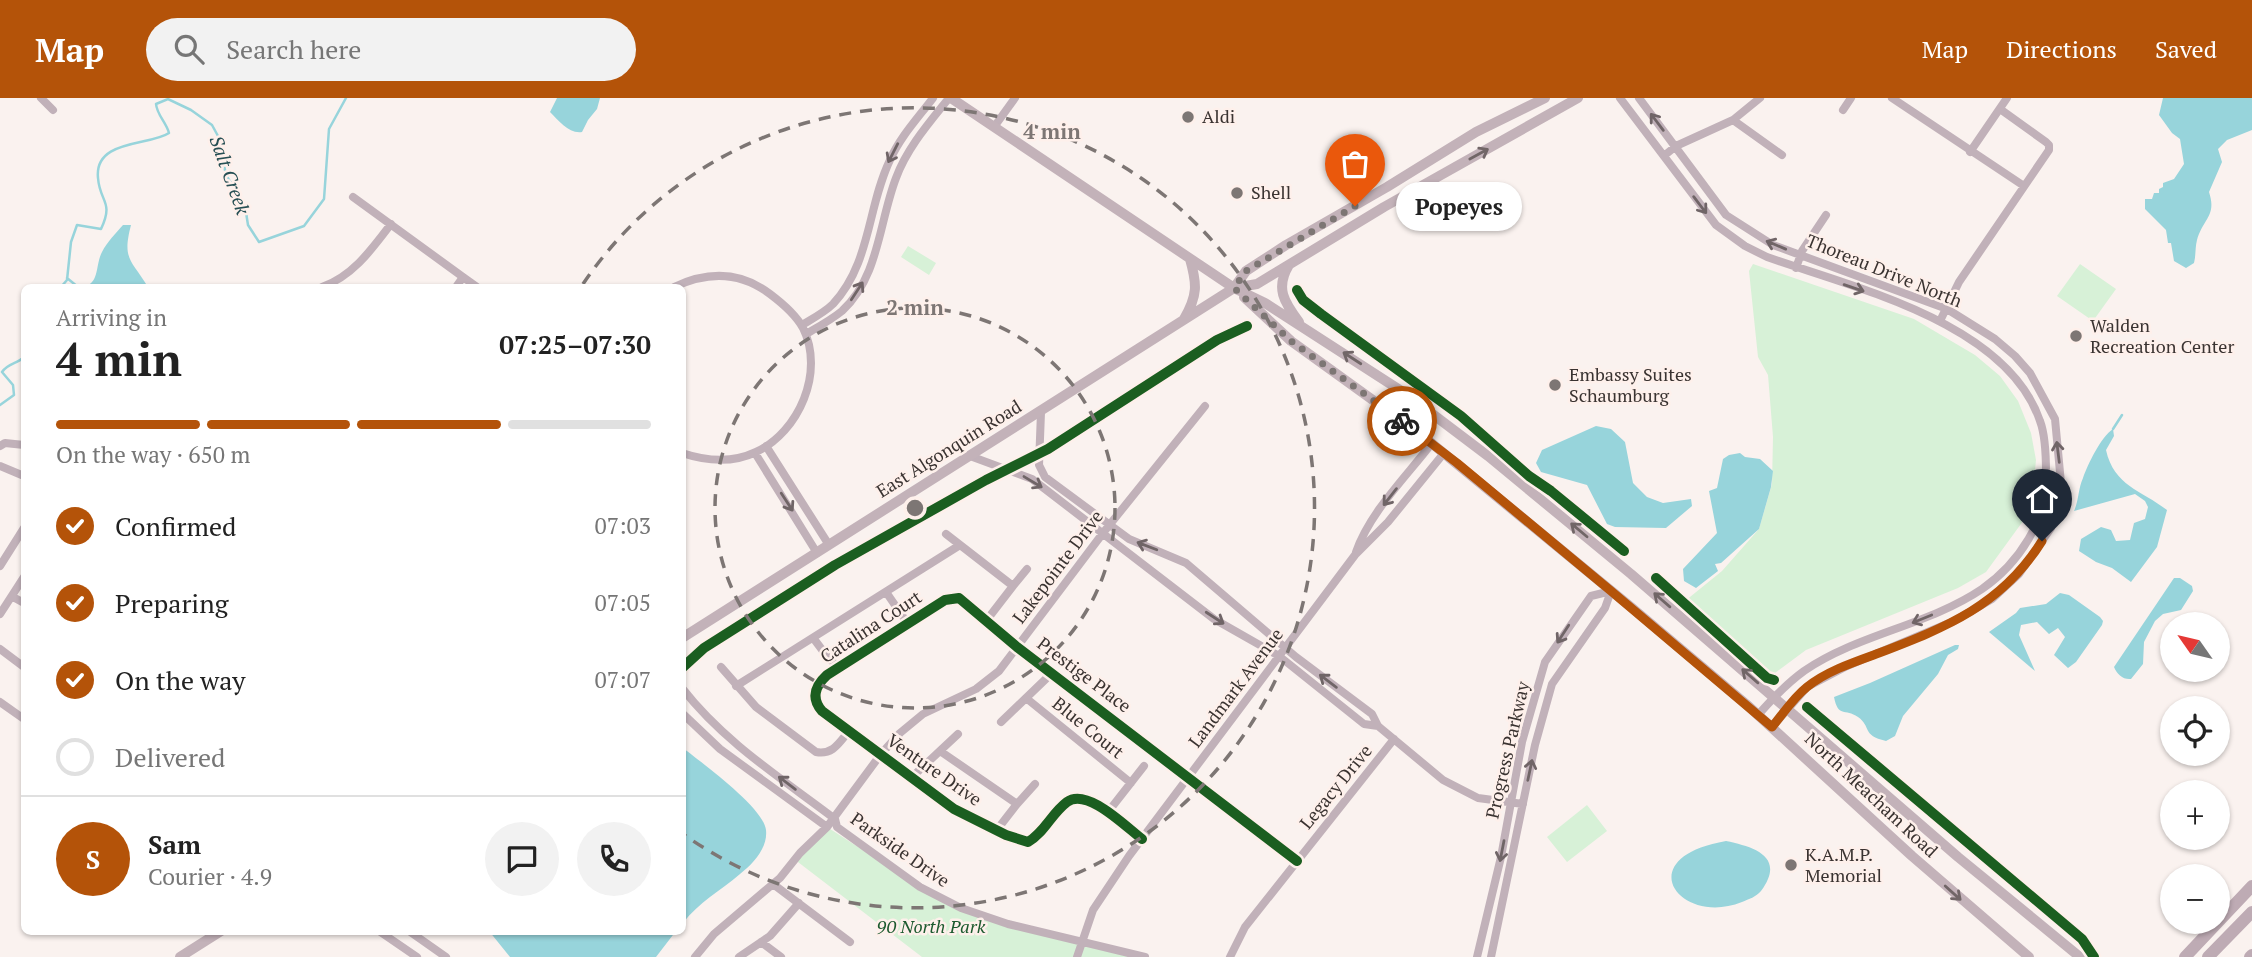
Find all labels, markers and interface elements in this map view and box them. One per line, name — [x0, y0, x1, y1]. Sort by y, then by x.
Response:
search box — [146, 18, 636, 81]
text: Map — [35, 28, 104, 71]
icon: search — [170, 30, 208, 68]
text: Search here — [226, 32, 361, 66]
text: Map — [1922, 33, 1968, 65]
text: Directions — [2006, 33, 2117, 65]
text: Saved — [2155, 33, 2217, 65]
place label: Aldi — [1202, 104, 1235, 128]
marker: Aldi — [1180, 109, 1196, 125]
one-way arrow — [1650, 113, 1665, 132]
text: 4 min — [1023, 117, 1081, 145]
water label: Salt Creek — [205, 132, 257, 219]
pin — [1325, 134, 1385, 206]
one-way arrow — [886, 143, 900, 163]
icon: bag — [1336, 145, 1374, 183]
one-way arrow — [1468, 147, 1488, 161]
place label: Shell — [1251, 180, 1291, 204]
callout: Popeyes — [1397, 182, 1523, 230]
marker: Shell — [1229, 185, 1245, 201]
text: Popeyes — [1415, 191, 1503, 222]
one-way arrow — [1693, 195, 1708, 214]
street label: Thoreau Drive North — [1803, 228, 1966, 312]
one-way arrow — [1765, 238, 1787, 251]
one-way arrow — [850, 282, 864, 301]
one-way arrow — [1843, 283, 1865, 295]
text: 2 min — [886, 293, 944, 321]
text: Arriving in — [56, 302, 167, 333]
place label: Walden Recreation Center — [2090, 313, 2234, 358]
text: 07:25–07:30 — [499, 327, 651, 361]
text: 4 min — [56, 328, 182, 389]
marker: Walden Recreation Center — [2068, 328, 2084, 344]
one-way arrow — [1342, 351, 1362, 365]
place label: Embassy Suites Schaumburg — [1569, 362, 1692, 407]
marker: Embassy Suites Schaumburg — [1547, 377, 1563, 393]
courier — [1367, 386, 1437, 456]
street label: East Algonquin Road — [871, 394, 1026, 503]
icon: bike — [1383, 402, 1421, 440]
text: On the way · 650 m — [56, 439, 250, 470]
one-way arrow — [2052, 442, 2065, 464]
pin — [2012, 469, 2072, 541]
one-way arrow — [1023, 475, 1043, 489]
icon: home — [2023, 480, 2061, 518]
one-way arrow — [1382, 487, 1397, 506]
one-way arrow — [780, 492, 795, 511]
centre of rings — [903, 496, 927, 520]
street label: Lakepointe Drive — [1007, 505, 1108, 628]
icon: check — [56, 507, 94, 545]
text: Confirmed — [115, 509, 236, 543]
text: 07:03 — [594, 510, 651, 541]
one-way arrow — [1570, 523, 1588, 538]
one-way arrow — [1136, 539, 1158, 551]
icon: check — [56, 584, 94, 622]
street label: Catalina Court — [815, 584, 926, 668]
text: Preparing — [115, 586, 228, 620]
text: 07:05 — [594, 587, 651, 618]
one-way arrow — [1653, 592, 1671, 608]
one-way arrow — [1205, 611, 1224, 625]
north arrow — [2160, 612, 2230, 682]
map controls — [2160, 612, 2230, 934]
one-way arrow — [1912, 613, 1933, 626]
street label: Landmark Avenue — [1182, 623, 1288, 752]
one-way arrow — [1555, 624, 1569, 644]
street label: Prestige Place — [1033, 631, 1136, 717]
icon: check — [56, 661, 94, 699]
text: On the way — [115, 663, 246, 697]
text: 07:07 — [594, 664, 651, 695]
one-way arrow — [1741, 668, 1759, 684]
one-way arrow — [1319, 674, 1338, 688]
street label: Progress Parkway — [1480, 678, 1535, 821]
street label: Blue Court — [1048, 691, 1130, 764]
button: locate — [2160, 696, 2230, 766]
street label: North Meacham Road — [1800, 726, 1943, 862]
street label: Venture Drive — [882, 728, 987, 811]
street label: Legacy Drive — [1294, 739, 1377, 834]
text: Delivered — [115, 740, 225, 774]
one-way arrow — [1524, 759, 1538, 782]
one-way arrow — [778, 776, 797, 791]
button: + — [2160, 780, 2230, 850]
street label: Parkside Drive — [846, 806, 955, 892]
button: chat — [485, 822, 559, 896]
button: phone — [577, 822, 651, 896]
text: Sam — [148, 827, 201, 861]
one-way arrow — [1494, 840, 1508, 862]
text: S — [86, 842, 100, 876]
place label: K.A.M.P. Memorial — [1805, 842, 1882, 887]
marker: K.A.M.P. Memorial — [1783, 857, 1799, 873]
text: Courier · 4.9 — [148, 861, 272, 892]
button: − — [2160, 864, 2230, 934]
one-way arrow — [1944, 885, 1962, 901]
park label: 90 North Park — [877, 914, 986, 938]

